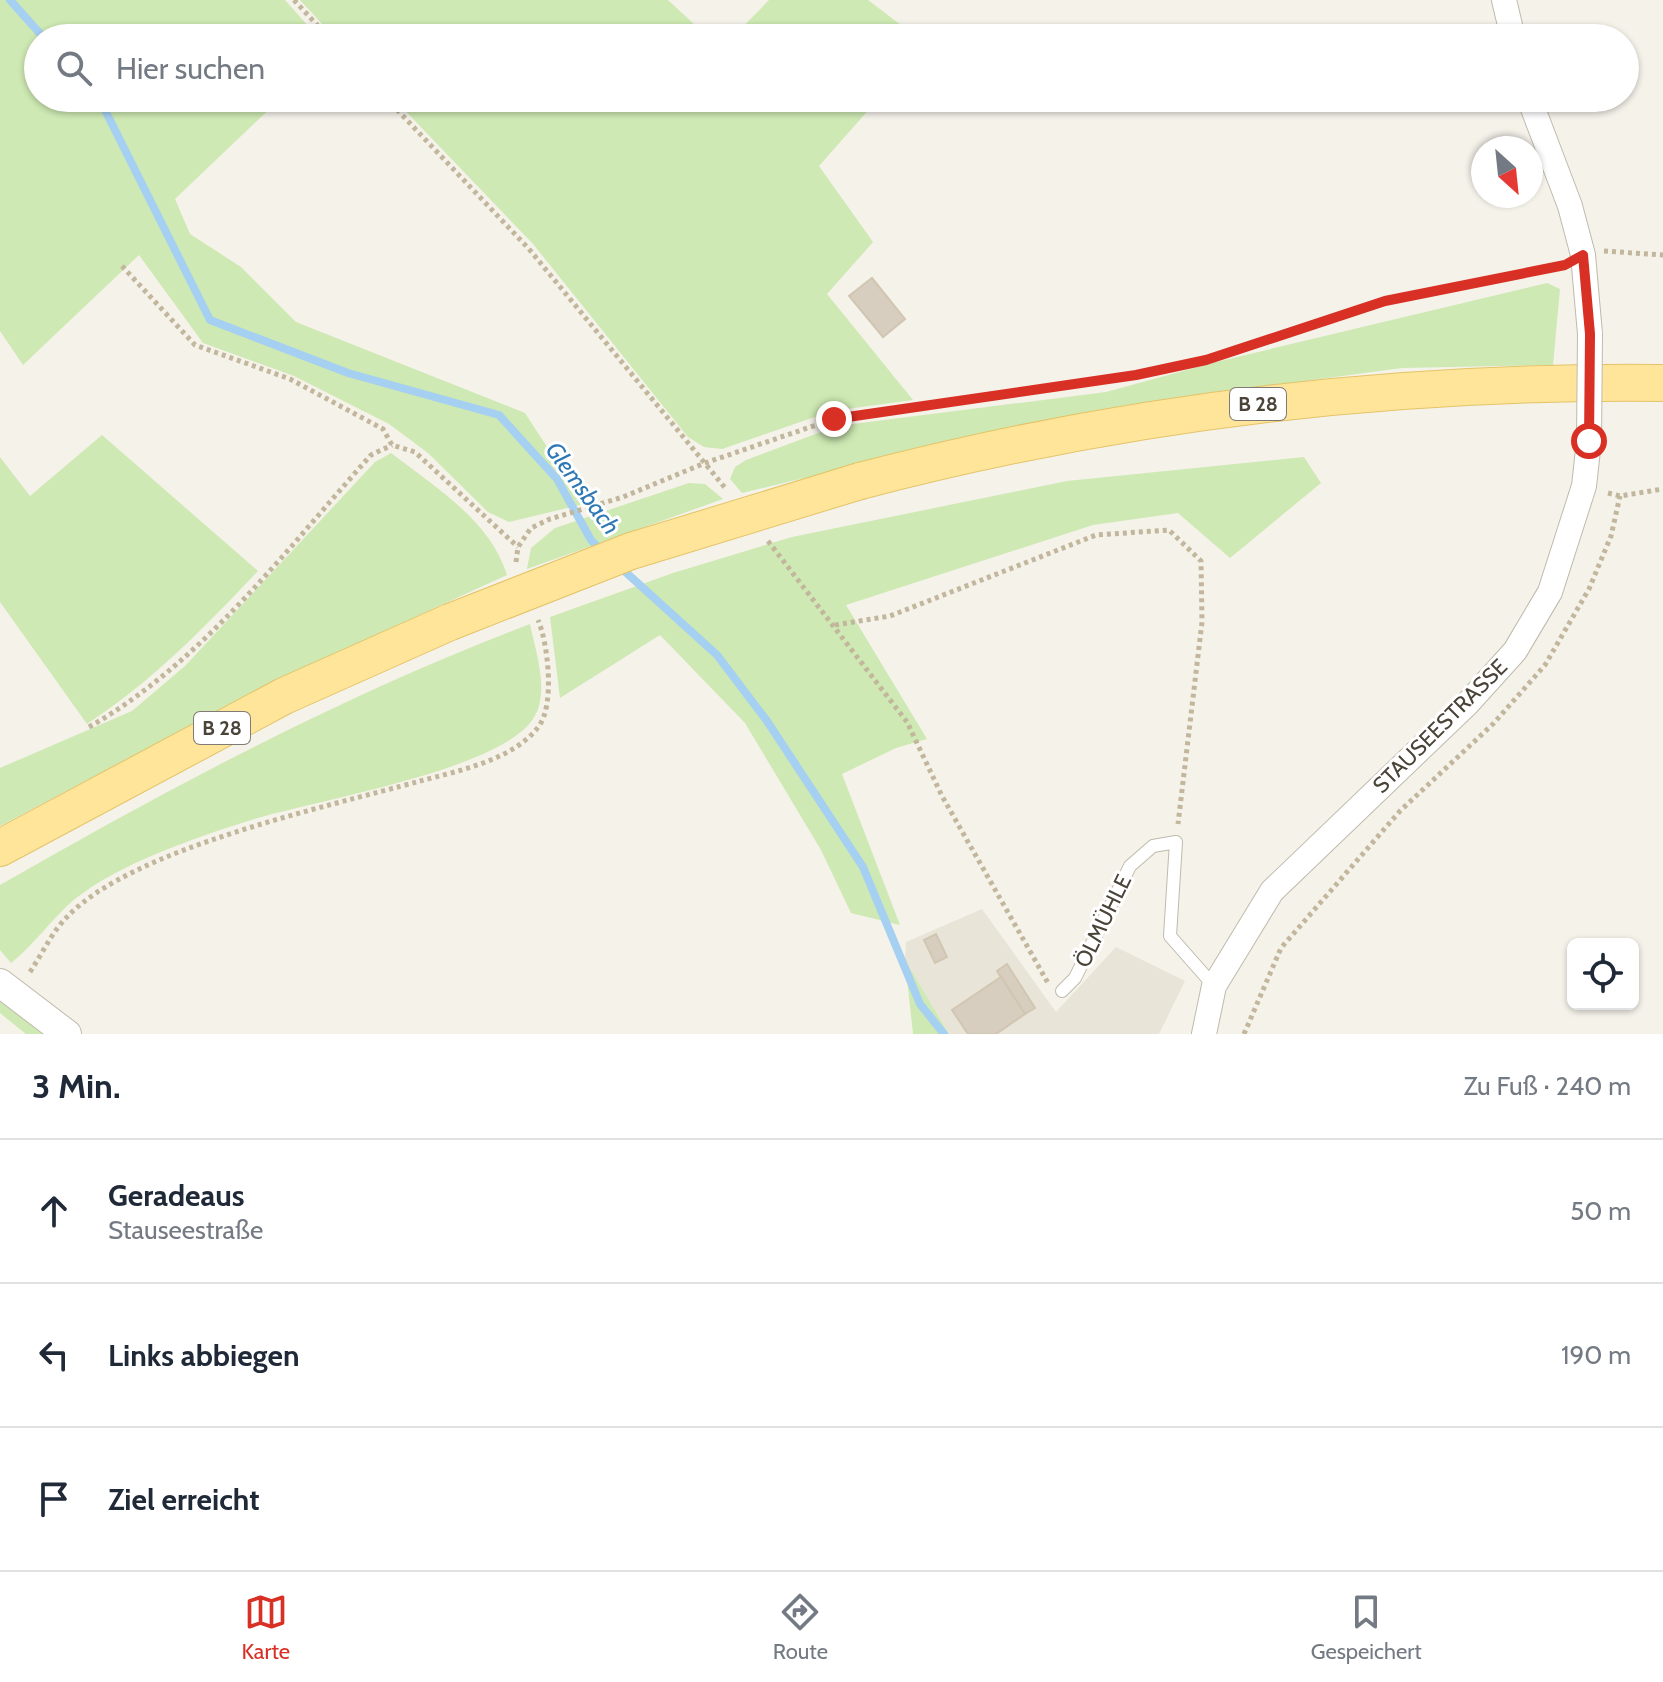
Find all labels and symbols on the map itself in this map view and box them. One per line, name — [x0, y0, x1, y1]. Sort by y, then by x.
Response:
north arrow — [1471, 136, 1543, 208]
road number: B 28 — [1230, 388, 1286, 420]
route end — [816, 401, 852, 437]
route start — [1571, 423, 1607, 459]
water label: Glemsbach — [540, 436, 626, 540]
street label: STAUSEESTRASSE — [1367, 653, 1513, 799]
road number: B 28 — [194, 712, 250, 744]
street label: ÖLMÜHLE — [1069, 870, 1137, 972]

